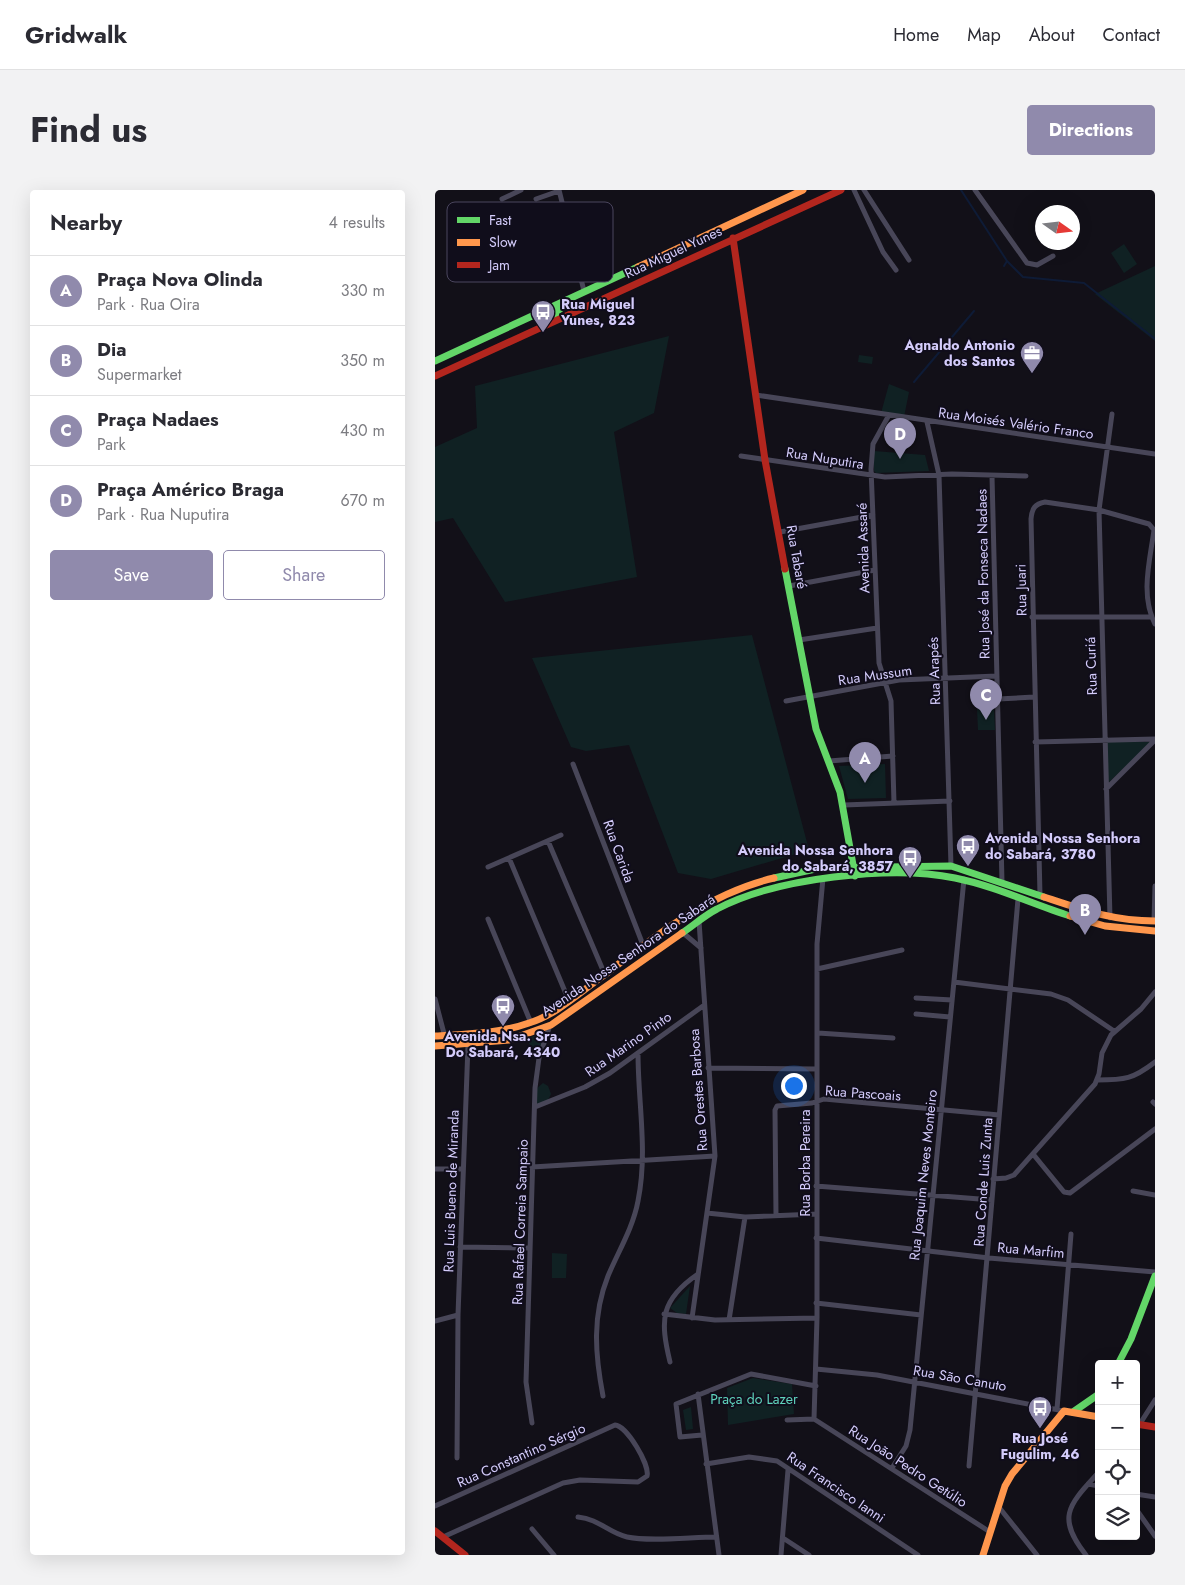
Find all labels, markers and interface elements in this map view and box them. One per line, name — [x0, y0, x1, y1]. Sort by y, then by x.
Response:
text: Gridwalk — [25, 17, 127, 52]
text: Home — [893, 22, 939, 48]
text: Map — [967, 22, 1001, 48]
text: About — [1029, 22, 1074, 48]
text: Contact — [1102, 22, 1160, 48]
text: Find us — [30, 105, 147, 155]
button: Directions — [1027, 105, 1155, 155]
legend — [447, 202, 613, 282]
north arrow — [1035, 205, 1080, 250]
text: Nearby — [50, 208, 122, 238]
text: Fast — [489, 210, 512, 230]
text: 4 results — [329, 211, 385, 234]
street label: Rua Miguel Yunes — [621, 221, 725, 283]
text: Slow — [489, 232, 517, 252]
text: Jam — [487, 255, 510, 275]
text: Praça Nova Olinda — [97, 266, 263, 293]
text: A — [60, 279, 72, 302]
text: 330 m — [341, 279, 385, 302]
text: Park · Rua Oira — [97, 293, 200, 316]
place label: Rua Miguel Yunes, 823 — [560, 294, 635, 330]
bus stop icon: Rua Miguel Yunes, 823 — [530, 299, 556, 333]
place label: Agnaldo Antonio dos Santos — [903, 335, 1016, 371]
text: Dia — [97, 336, 126, 363]
office icon: Agnaldo Antonio dos Santos — [1019, 340, 1045, 374]
text: B — [61, 349, 71, 372]
text: 350 m — [340, 349, 385, 372]
text: Supermarket — [97, 363, 182, 386]
street label: Rua Moisés Valério Franco — [937, 402, 1095, 444]
text: Praça Nadaes — [97, 406, 219, 433]
pin: D — [884, 418, 916, 459]
text: C — [60, 419, 72, 442]
text: 430 m — [340, 419, 385, 442]
text: Park — [97, 433, 126, 456]
street label: Rua Nuputira — [785, 442, 865, 474]
text: Praça Américo Braga — [97, 476, 284, 503]
street label: Rua José da Fonseca Nadaes — [972, 488, 994, 659]
text: D — [60, 489, 72, 512]
text: 670 m — [341, 489, 385, 512]
street label: Avenida Assaré — [851, 502, 875, 594]
text: Park · Rua Nuputira — [97, 503, 229, 526]
street label: Rua Tabaré — [782, 524, 812, 590]
button: Save — [50, 550, 213, 600]
button: Share — [223, 550, 385, 600]
street label: Rua Juari — [1011, 564, 1031, 616]
street label: Rua Arapés — [923, 636, 945, 705]
street label: Rua Curiá — [1080, 637, 1102, 695]
street label: Rua Mussum — [837, 660, 913, 690]
pin: C — [970, 679, 1002, 720]
pin: A — [849, 742, 881, 783]
street label: Rua Carida — [598, 817, 640, 885]
place label: Avenida Nossa Senhora do Sabará, 3780 — [984, 828, 1140, 864]
bus stop icon: Avenida Nossa Senhora do Sabará, 3780 — [955, 833, 981, 867]
place label: Avenida Nossa Senhora do Sabará, 3857 — [737, 840, 894, 876]
bus stop icon: Avenida Nossa Senhora do Sabará, 3857 — [897, 845, 923, 879]
street label: Avenida Nossa Senhora do Sabará — [537, 889, 719, 1021]
pin: B — [1069, 894, 1101, 935]
bus stop icon: Avenida Nsa. Sra. Do Sabará, 4340 — [490, 993, 516, 1027]
street label: Rua Marino Pinto — [581, 1006, 676, 1081]
place label: Avenida Nsa. Sra. Do Sabará, 4340 — [443, 1026, 562, 1062]
street label: Rua Orestes Barbosa — [684, 1028, 712, 1152]
your location — [781, 1073, 807, 1099]
street label: Rua Pascoais — [824, 1080, 902, 1106]
street label: Rua Joaquim Neves Monteiro — [904, 1088, 942, 1261]
street label: Rua Luis Bueno de Miranda — [438, 1109, 464, 1273]
street label: Rua Borba Pereira — [795, 1110, 815, 1216]
street label: Rua Conde Luis Zunta — [969, 1117, 997, 1247]
street label: Rua Rafael Correia Sampaio — [507, 1138, 533, 1305]
street label: Rua Marfim — [996, 1237, 1066, 1263]
street label: Rua São Canuto — [912, 1360, 1009, 1396]
map controls — [1095, 1360, 1140, 1540]
button: + — [1095, 1360, 1140, 1405]
park label: Praça do Lazer — [710, 1389, 798, 1409]
bus stop icon: Rua José Fugulim, 46 — [1027, 1395, 1053, 1429]
button: − — [1095, 1405, 1140, 1450]
street label: Rua Constantino Sérgio — [454, 1418, 589, 1492]
street label: Rua João Pedro Getúlio — [845, 1420, 972, 1512]
place label: Rua José Fugulim, 46 — [1000, 1428, 1080, 1464]
street label: Rua Francisco Ianni — [783, 1447, 889, 1527]
button: locate — [1095, 1450, 1140, 1495]
button: layers — [1095, 1495, 1140, 1540]

